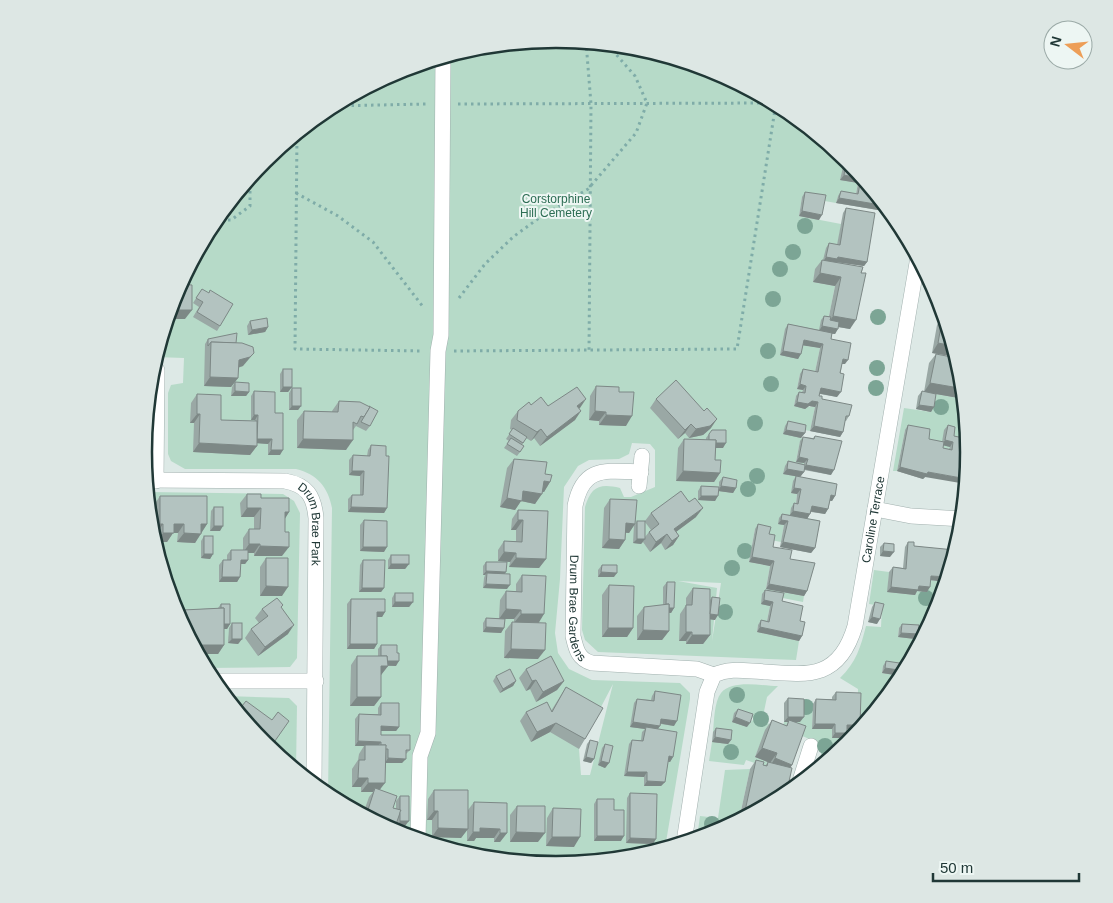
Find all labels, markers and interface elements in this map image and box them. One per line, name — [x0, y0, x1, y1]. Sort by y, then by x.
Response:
north arrow — [1043, 20, 1093, 70]
text: N — [1046, 34, 1065, 48]
park label: Corstorphine Hill Cemetery — [520, 192, 592, 220]
street label: Caroline Terrace — [859, 475, 888, 564]
street label: Drum Brae Park — [295, 480, 323, 567]
street label: Drum Brae Gardens — [566, 555, 589, 664]
scale bar — [933, 850, 1079, 882]
text: 50 m — [940, 859, 973, 876]

